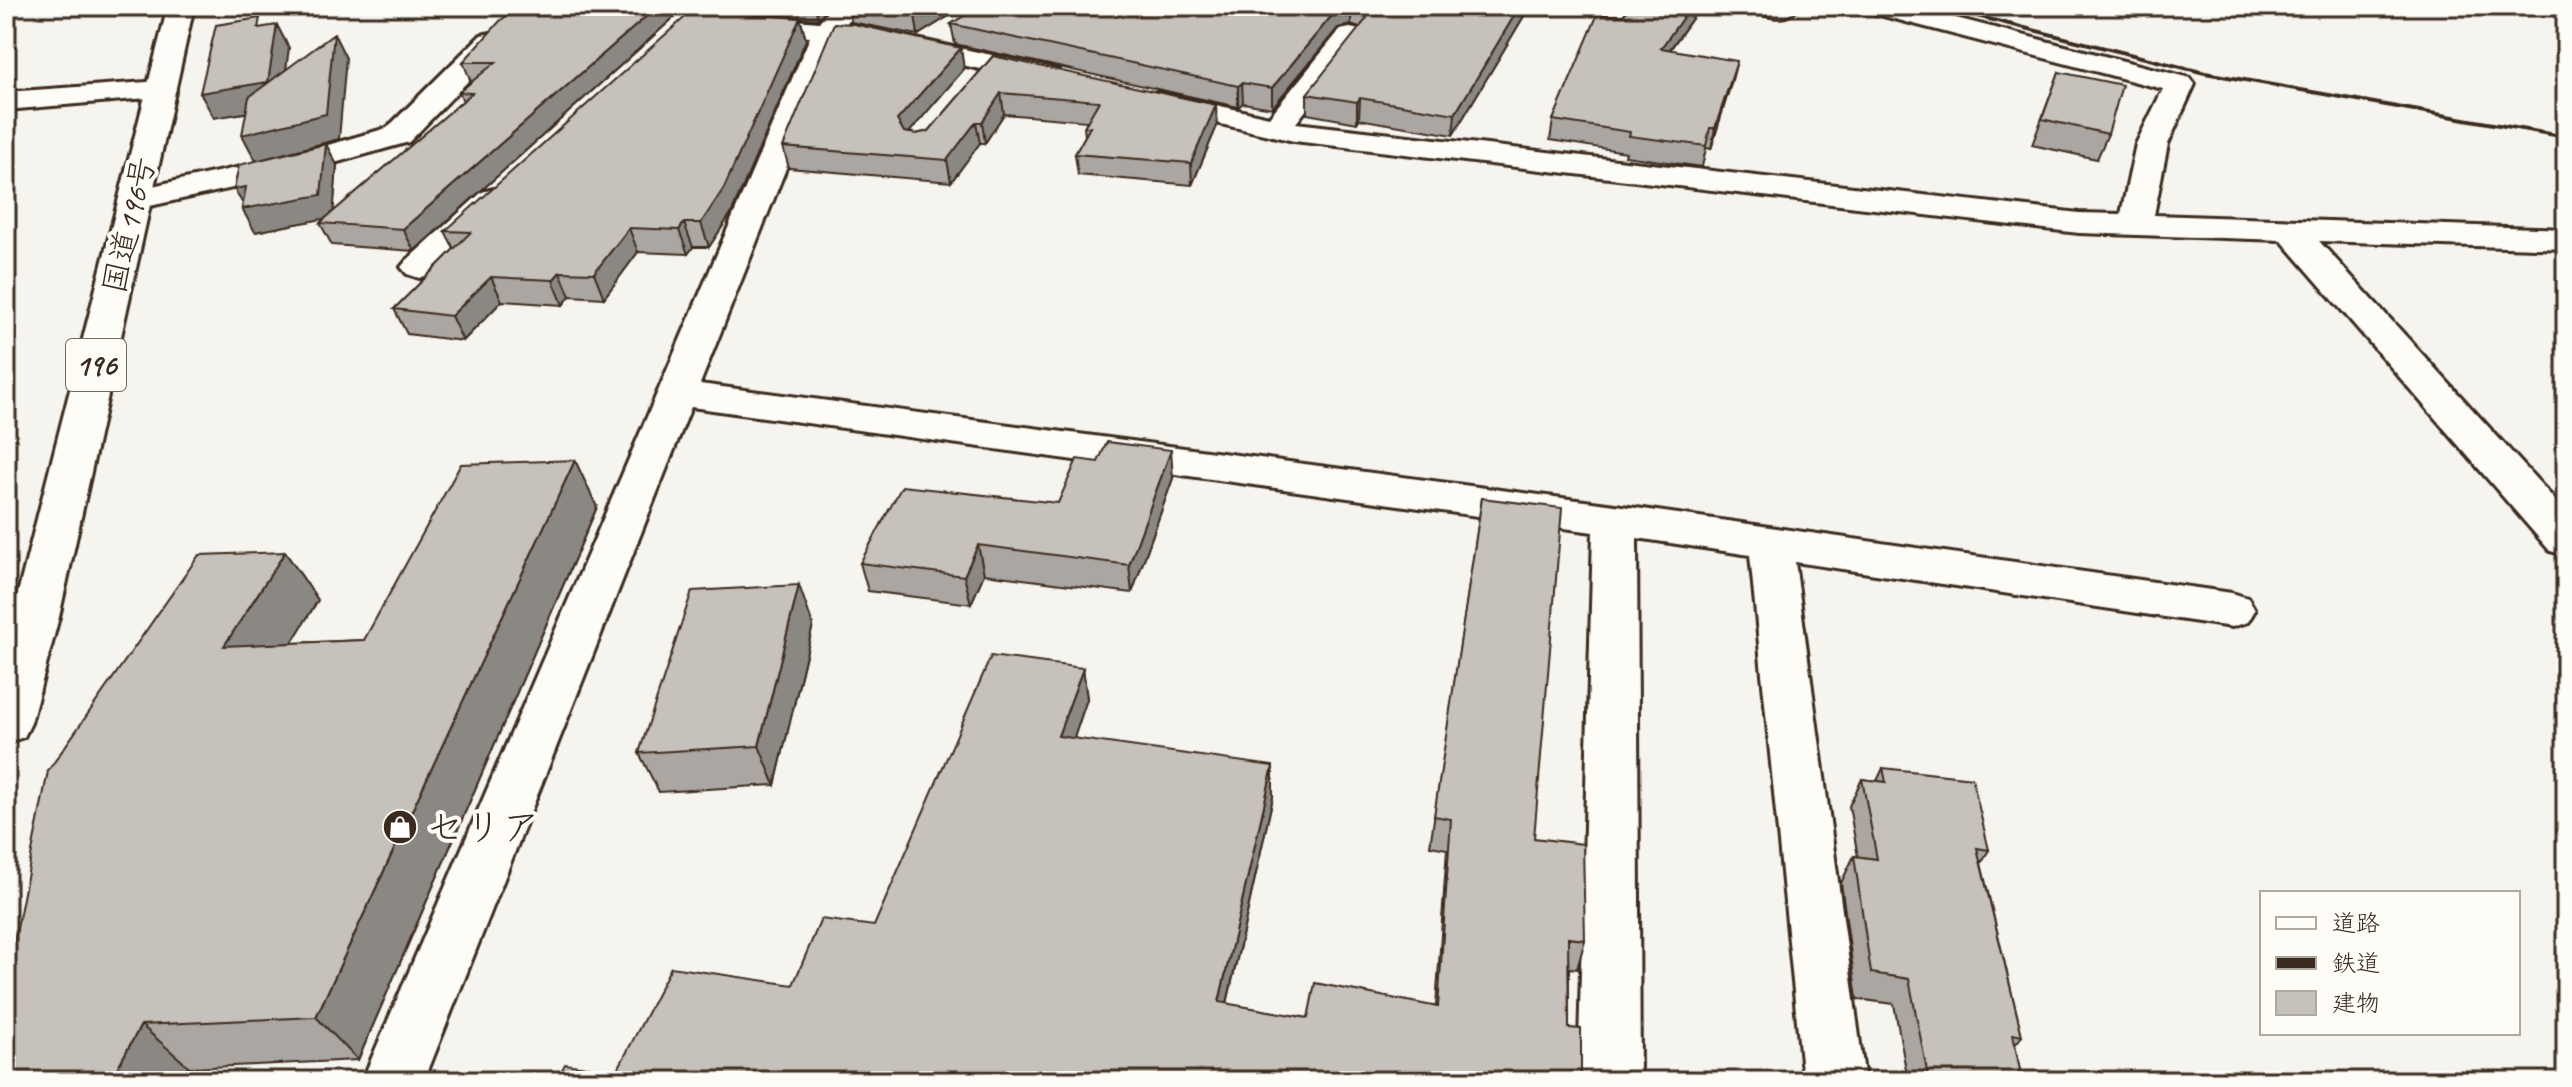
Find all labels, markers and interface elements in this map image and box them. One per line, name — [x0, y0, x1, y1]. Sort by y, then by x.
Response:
street label: 国道196号 — [93, 153, 165, 297]
road number: 196 — [66, 339, 126, 391]
place label: セリア — [426, 804, 540, 851]
shop icon: セリア — [381, 808, 419, 846]
legend — [2260, 891, 2520, 1035]
text: 道路 — [2332, 908, 2380, 938]
text: 鉄道 — [2332, 948, 2380, 978]
text: 建物 — [2332, 988, 2380, 1018]

